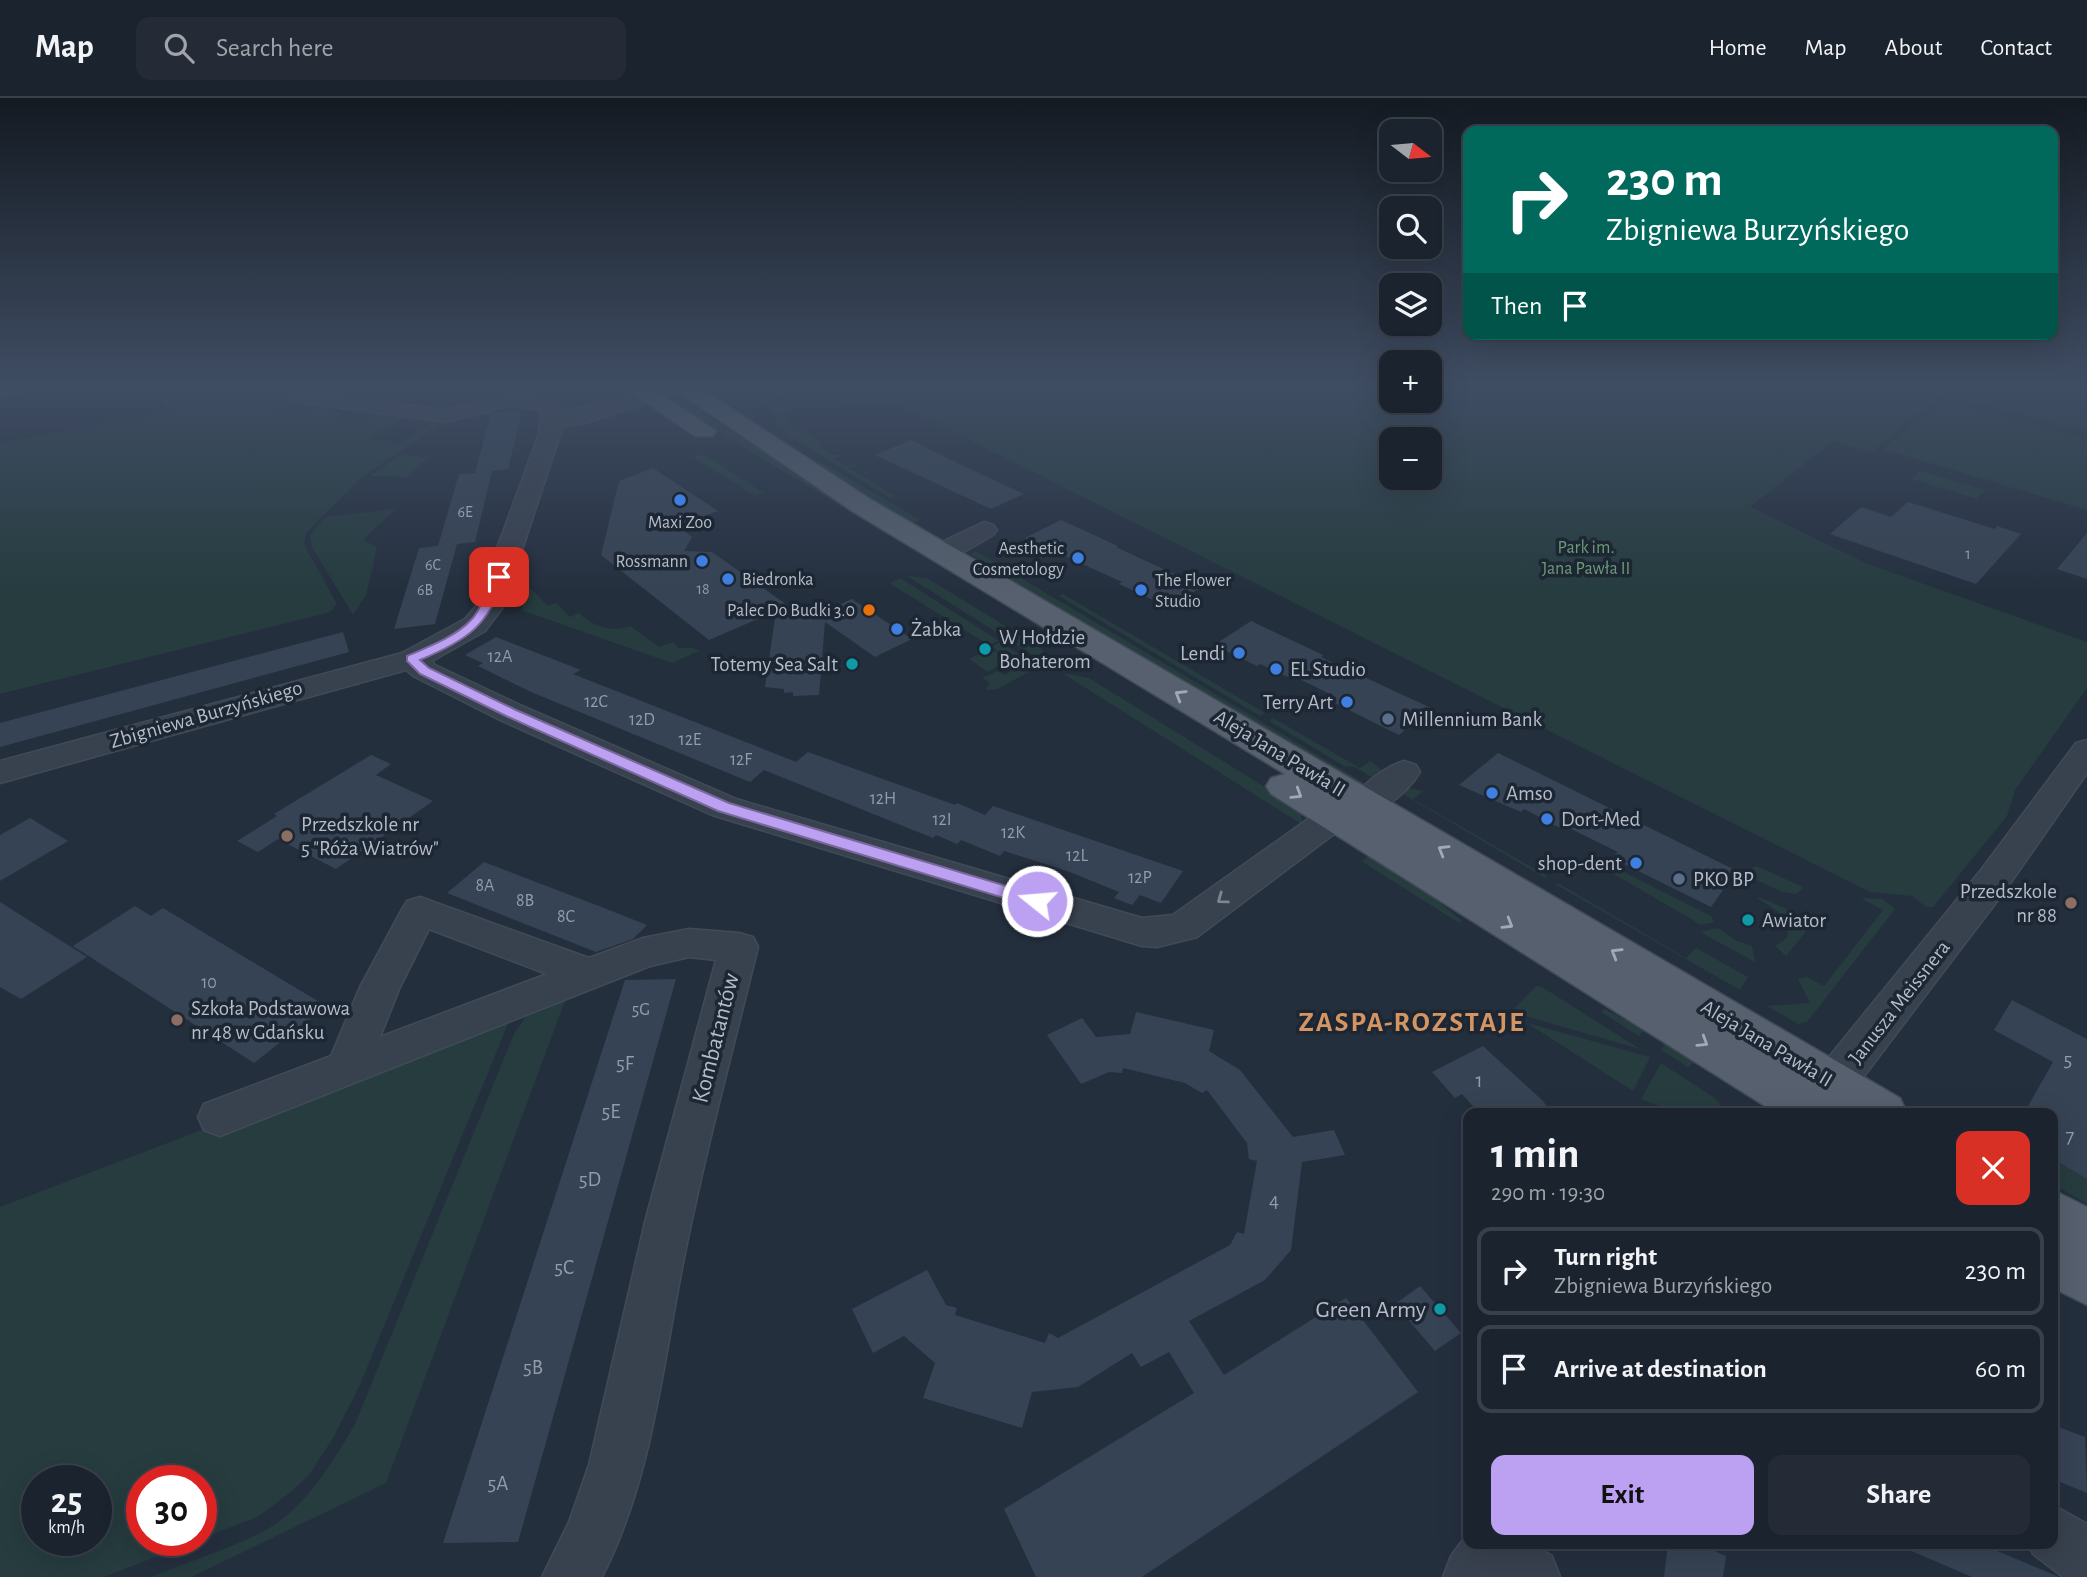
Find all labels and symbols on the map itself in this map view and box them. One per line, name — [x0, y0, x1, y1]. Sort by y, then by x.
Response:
north arrow — [1379, 119, 1442, 182]
marker: Maxi Zoo — [672, 492, 688, 508]
house number: 6E — [457, 504, 473, 520]
place label: Maxi Zoo — [648, 514, 712, 532]
park label: Park im. Jana Pawła II — [1542, 539, 1630, 578]
place label: Aesthetic Cosmetology — [973, 540, 1064, 579]
house number: 1 — [1965, 546, 1971, 562]
pin — [469, 547, 529, 607]
marker: Aesthetic Cosmetology — [1070, 550, 1086, 566]
place label: Rossmann — [616, 553, 688, 571]
marker: Rossmann — [694, 553, 710, 569]
house number: 6C — [425, 557, 441, 573]
marker: Biedronka — [720, 571, 736, 587]
place label: Biedronka — [742, 571, 814, 589]
place label: The Flower Studio — [1155, 572, 1231, 611]
house number: 18 — [696, 581, 710, 597]
house number: 6B — [417, 582, 433, 598]
marker: The Flower Studio — [1133, 582, 1149, 598]
place label: Palec Do Budki 3.0 — [727, 602, 855, 620]
marker: Palec Do Budki 3.0 — [861, 602, 877, 618]
place label: Żabka — [911, 618, 962, 640]
marker: Żabka — [889, 621, 905, 637]
place label: W Hołdzie Bohaterom — [999, 627, 1091, 672]
marker: W Hołdzie Bohaterom — [977, 641, 993, 657]
place label: Lendi — [1180, 643, 1225, 664]
marker: Lendi — [1231, 645, 1247, 661]
house number: 12A — [488, 648, 513, 666]
place label: Totemy Sea Salt — [710, 654, 838, 675]
marker: Totemy Sea Salt — [844, 656, 860, 672]
place label: EL Studio — [1290, 659, 1366, 680]
marker: EL Studio — [1268, 661, 1284, 677]
street label: Zbigniewa Burzyńskiego — [107, 677, 305, 752]
one-way arrow — [1175, 690, 1188, 703]
place label: Terry Art — [1263, 692, 1333, 713]
house number: 12C — [584, 693, 608, 711]
marker: Terry Art — [1339, 694, 1355, 710]
street label: Aleja Jana Pawła II — [1210, 706, 1349, 801]
place label: Millennium Bank — [1402, 709, 1543, 730]
house number: 12D — [629, 711, 655, 729]
marker: Millennium Bank — [1380, 711, 1396, 727]
house number: 12E — [678, 731, 702, 749]
house number: 12F — [730, 751, 752, 769]
place label: Amso — [1506, 783, 1553, 804]
one-way arrow — [1289, 785, 1302, 798]
marker: Amso — [1484, 785, 1500, 801]
house number: 12H — [870, 790, 896, 808]
place label: Dort-Med — [1561, 809, 1641, 830]
house number: 12I — [932, 811, 952, 829]
marker: Dort-Med — [1539, 811, 1555, 827]
place label: Przedszkole nr 5 "Róża Wiatrów" — [301, 814, 439, 859]
house number: 12K — [1001, 824, 1025, 842]
marker: Przedszkole nr 5 "Róża Wiatrów" — [279, 828, 295, 844]
one-way arrow — [1437, 846, 1450, 859]
house number: 12L — [1066, 847, 1088, 865]
place label: shop-dent — [1538, 853, 1622, 874]
marker: shop-dent — [1628, 855, 1644, 871]
position arrow — [1000, 864, 1074, 938]
house number: 12P — [1128, 869, 1152, 887]
place label: PKO BP — [1693, 869, 1754, 890]
marker: PKO BP — [1671, 871, 1687, 887]
house number: 8A — [476, 877, 495, 895]
place label: Przedszkole nr 88 — [1960, 881, 2057, 926]
one-way arrow — [1218, 891, 1230, 903]
house number: 8B — [516, 892, 534, 910]
marker: Przedszkole nr 88 — [2063, 895, 2079, 911]
house number: 8C — [557, 908, 575, 926]
place label: Awiator — [1762, 910, 1826, 931]
marker: Awiator — [1740, 912, 1756, 928]
one-way arrow — [1501, 916, 1514, 929]
street label: Janusza Meissnera — [1845, 937, 1954, 1068]
one-way arrow — [1610, 948, 1623, 961]
street label: Kombatantów — [688, 971, 744, 1105]
house number: 10 — [201, 974, 217, 992]
street label: Aleja Jana Pawła II — [1697, 996, 1836, 1091]
place label: Szkoła Podstawowa nr 48 w Gdańsku — [191, 998, 351, 1043]
house number: 5G — [632, 1001, 650, 1019]
district label: ZASPA-ROZSTAJE — [1298, 1009, 1526, 1037]
marker: Szkoła Podstawowa nr 48 w Gdańsku — [169, 1012, 185, 1028]
one-way arrow — [1695, 1034, 1708, 1047]
house number: 5 — [2064, 1049, 2072, 1070]
house number: 5F — [616, 1053, 635, 1074]
house number: 1 — [1475, 1070, 1483, 1091]
house number: 5E — [602, 1101, 620, 1122]
house number: 7 — [2066, 1126, 2075, 1147]
house number: 5D — [579, 1169, 601, 1190]
house number: 4 — [1269, 1190, 1279, 1211]
house number: 5C — [554, 1257, 574, 1278]
place label: Green Army — [1316, 1298, 1426, 1322]
marker: Green Army — [1432, 1301, 1448, 1317]
house number: 5B — [523, 1357, 543, 1378]
speed limit sign: 30 — [126, 1465, 217, 1556]
house number: 5A — [488, 1473, 508, 1494]

